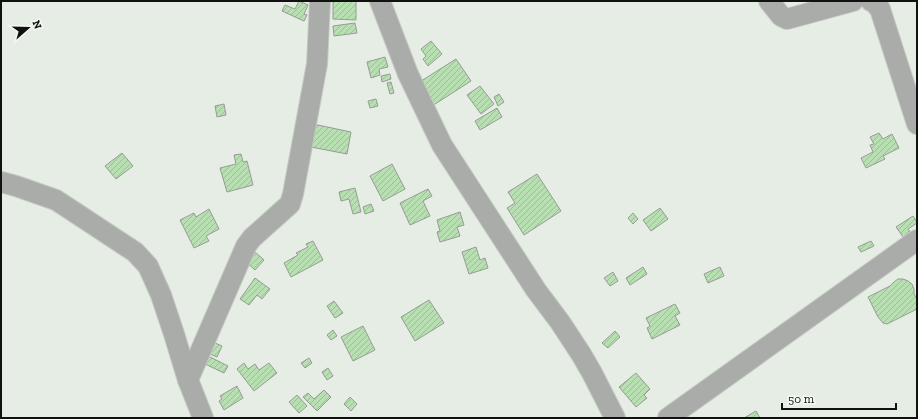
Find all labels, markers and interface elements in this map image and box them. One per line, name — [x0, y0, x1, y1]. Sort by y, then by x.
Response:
north arrow — [8, 8, 48, 48]
text: N — [29, 19, 45, 31]
scale bar — [782, 385, 896, 411]
text: 50 m — [788, 392, 815, 406]

